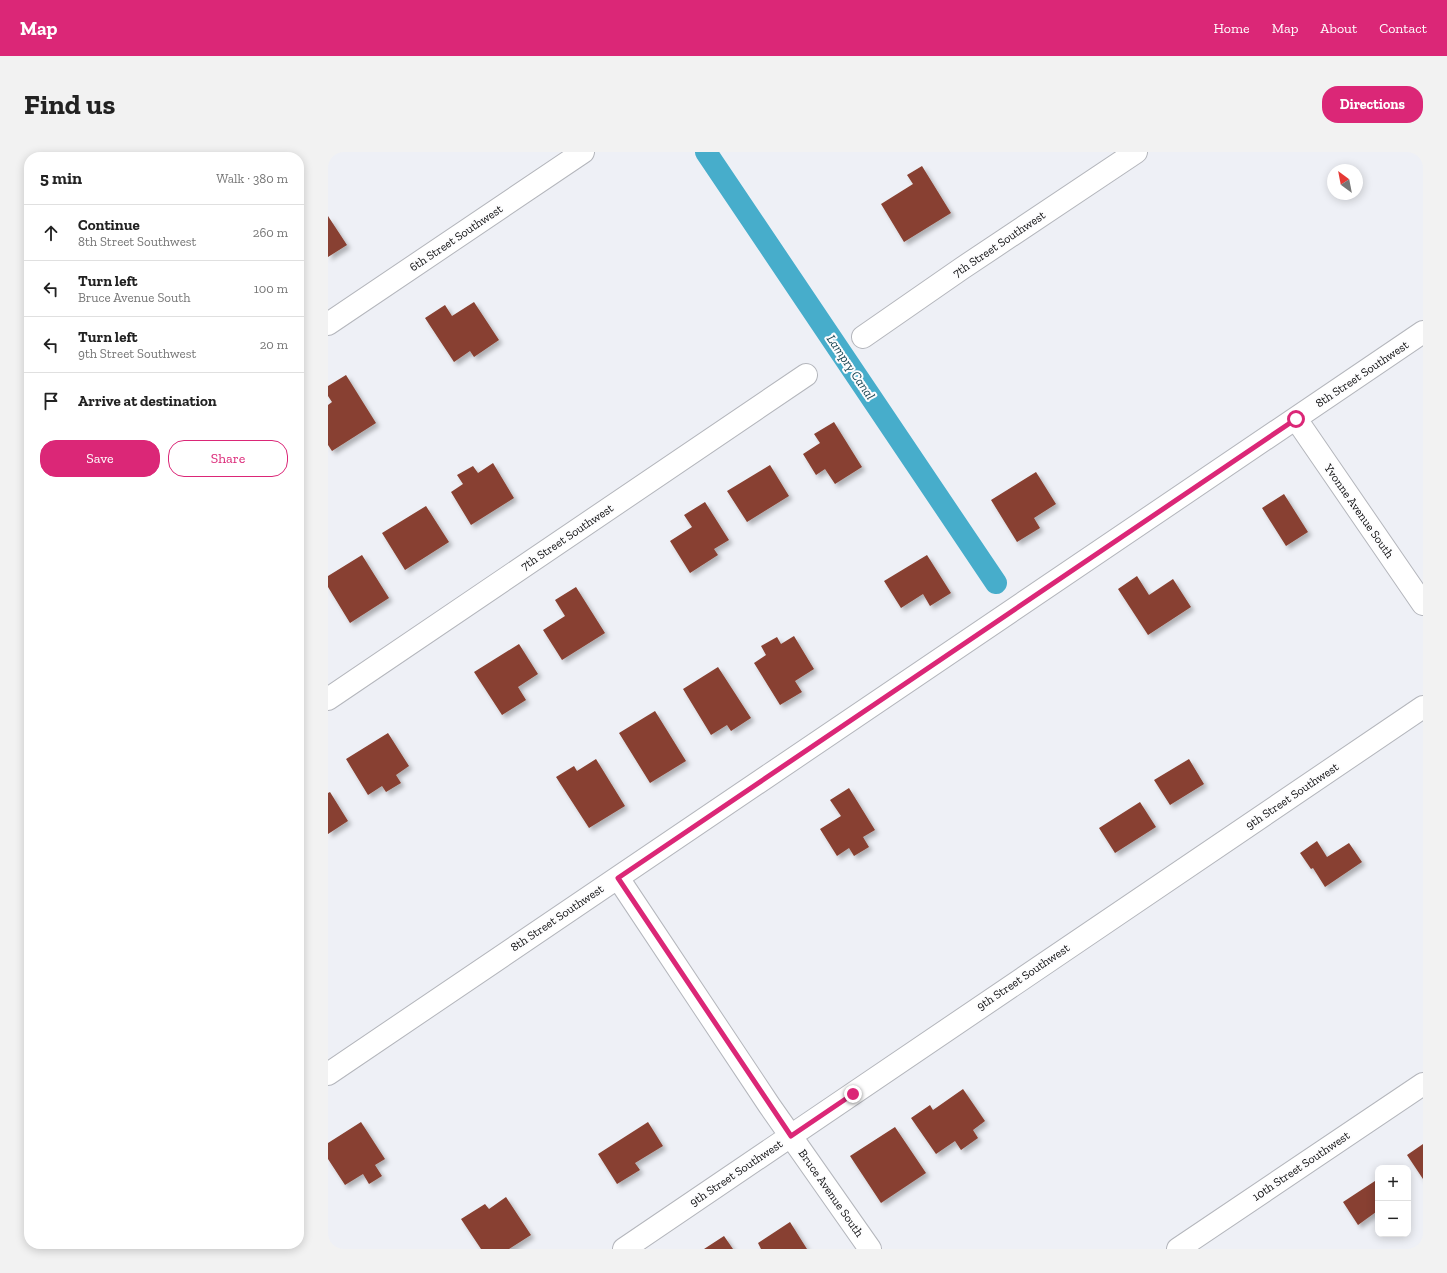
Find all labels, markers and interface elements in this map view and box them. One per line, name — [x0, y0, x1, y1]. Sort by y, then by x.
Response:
text: Map — [20, 17, 57, 40]
text: Home — [1214, 20, 1250, 37]
text: Map — [1272, 20, 1298, 37]
text: About — [1320, 20, 1357, 37]
text: Contact — [1379, 20, 1427, 37]
button: Directions — [1322, 86, 1423, 123]
text: Find us — [24, 88, 115, 121]
north arrow — [1327, 164, 1363, 200]
text: 5 min — [40, 168, 82, 188]
text: Walk · 380 m — [216, 171, 288, 186]
street label: 6th Street Southwest — [407, 201, 506, 274]
street label: 7th Street Southwest — [950, 208, 1048, 280]
text: Continue — [78, 216, 140, 234]
icon: ahead — [40, 222, 62, 244]
text: 260 m — [253, 225, 288, 240]
text: 8th Street Southwest — [78, 234, 196, 249]
text: Turn left — [78, 272, 138, 290]
icon: left — [40, 278, 62, 300]
text: 100 m — [254, 281, 288, 296]
text: Bruce Avenue South — [78, 290, 190, 305]
text: Turn left — [78, 328, 138, 346]
water label: Lampry Canal — [824, 332, 878, 402]
icon: left — [40, 334, 62, 356]
text: 20 m — [260, 337, 288, 352]
street label: 8th Street Southwest — [1313, 337, 1412, 410]
text: 9th Street Southwest — [78, 346, 196, 361]
icon: arrive — [40, 390, 62, 412]
text: Arrive at destination — [78, 392, 217, 410]
route start — [1287, 410, 1305, 428]
button: Save — [40, 440, 160, 477]
button: Share — [168, 440, 288, 477]
street label: Yvonne Avenue South — [1321, 460, 1397, 561]
street label: 7th Street Southwest — [518, 501, 616, 573]
street label: 9th Street Southwest — [1243, 759, 1342, 832]
street label: 8th Street Southwest — [508, 881, 607, 954]
street label: 9th Street Southwest — [974, 940, 1073, 1013]
route end — [844, 1085, 862, 1103]
street label: 10th Street Southwest — [1250, 1128, 1353, 1204]
street label: 9th Street Southwest — [687, 1136, 786, 1209]
street label: Bruce Avenue South — [796, 1146, 867, 1240]
map controls — [1375, 1165, 1411, 1237]
button: + — [1375, 1165, 1411, 1201]
button: − — [1375, 1201, 1411, 1237]

